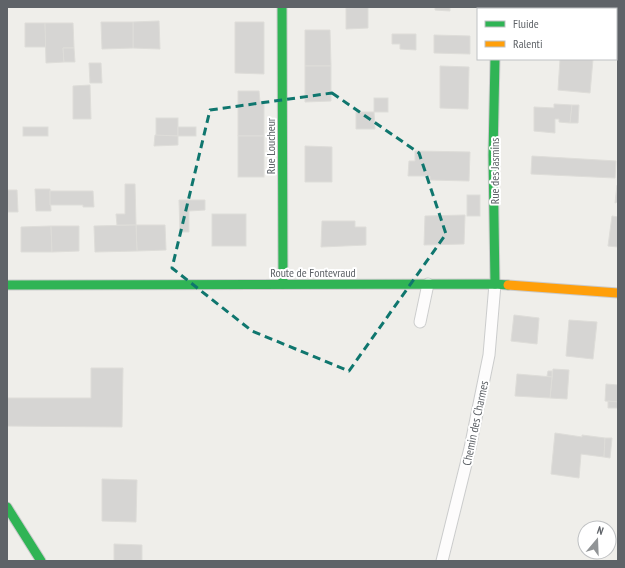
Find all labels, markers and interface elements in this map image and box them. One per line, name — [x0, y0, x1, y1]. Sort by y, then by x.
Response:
legend — [477, 8, 617, 60]
text: Fluide — [513, 16, 539, 31]
text: Ralenti — [513, 36, 542, 51]
street label: Rue Loucheur — [263, 117, 278, 174]
street label: Rue des Jasmins — [487, 138, 502, 204]
street label: Route de Fontevraud — [270, 265, 356, 280]
street label: Chemin des Charmes — [459, 379, 491, 467]
north arrow — [577, 520, 617, 560]
text: N — [595, 523, 605, 538]

